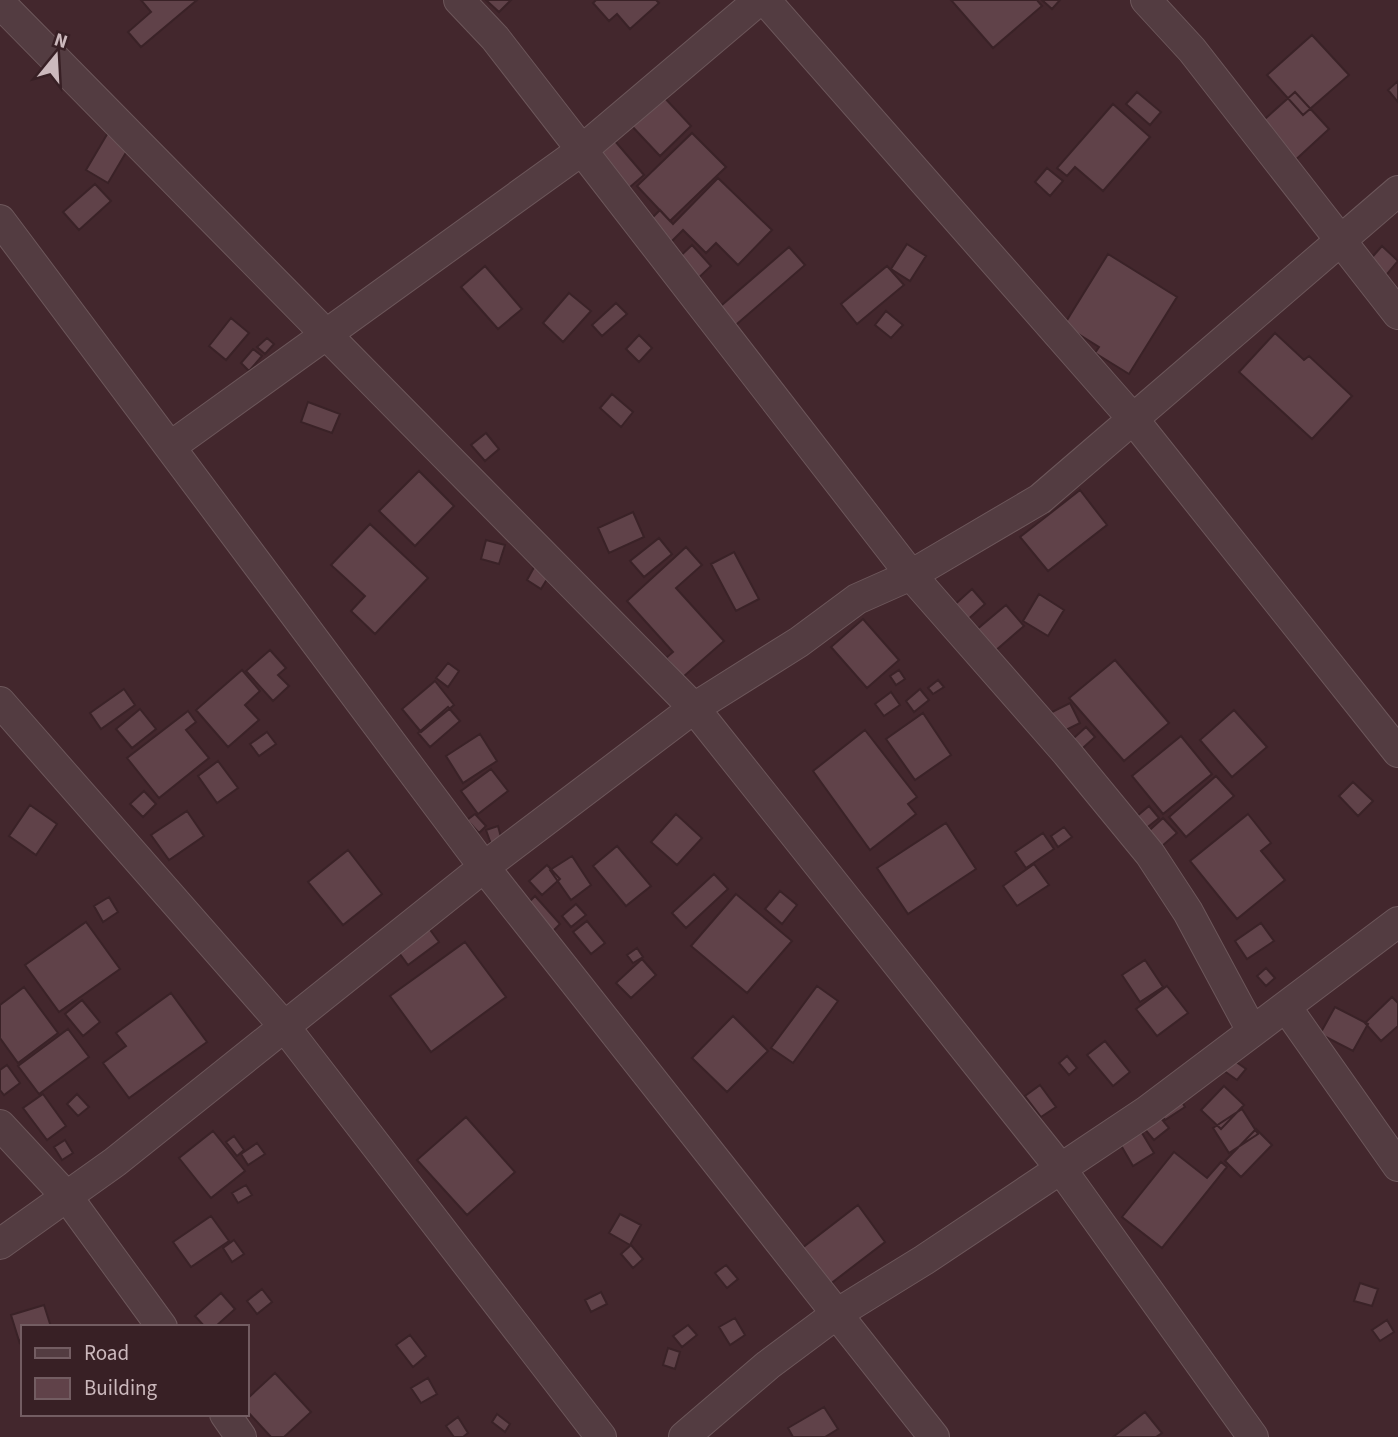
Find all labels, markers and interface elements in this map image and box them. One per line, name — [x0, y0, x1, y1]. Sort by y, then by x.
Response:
north arrow — [21, 21, 91, 91]
text: N — [51, 26, 71, 56]
legend — [21, 1325, 248, 1416]
text: Road — [84, 1338, 129, 1368]
text: Building — [84, 1373, 158, 1403]

